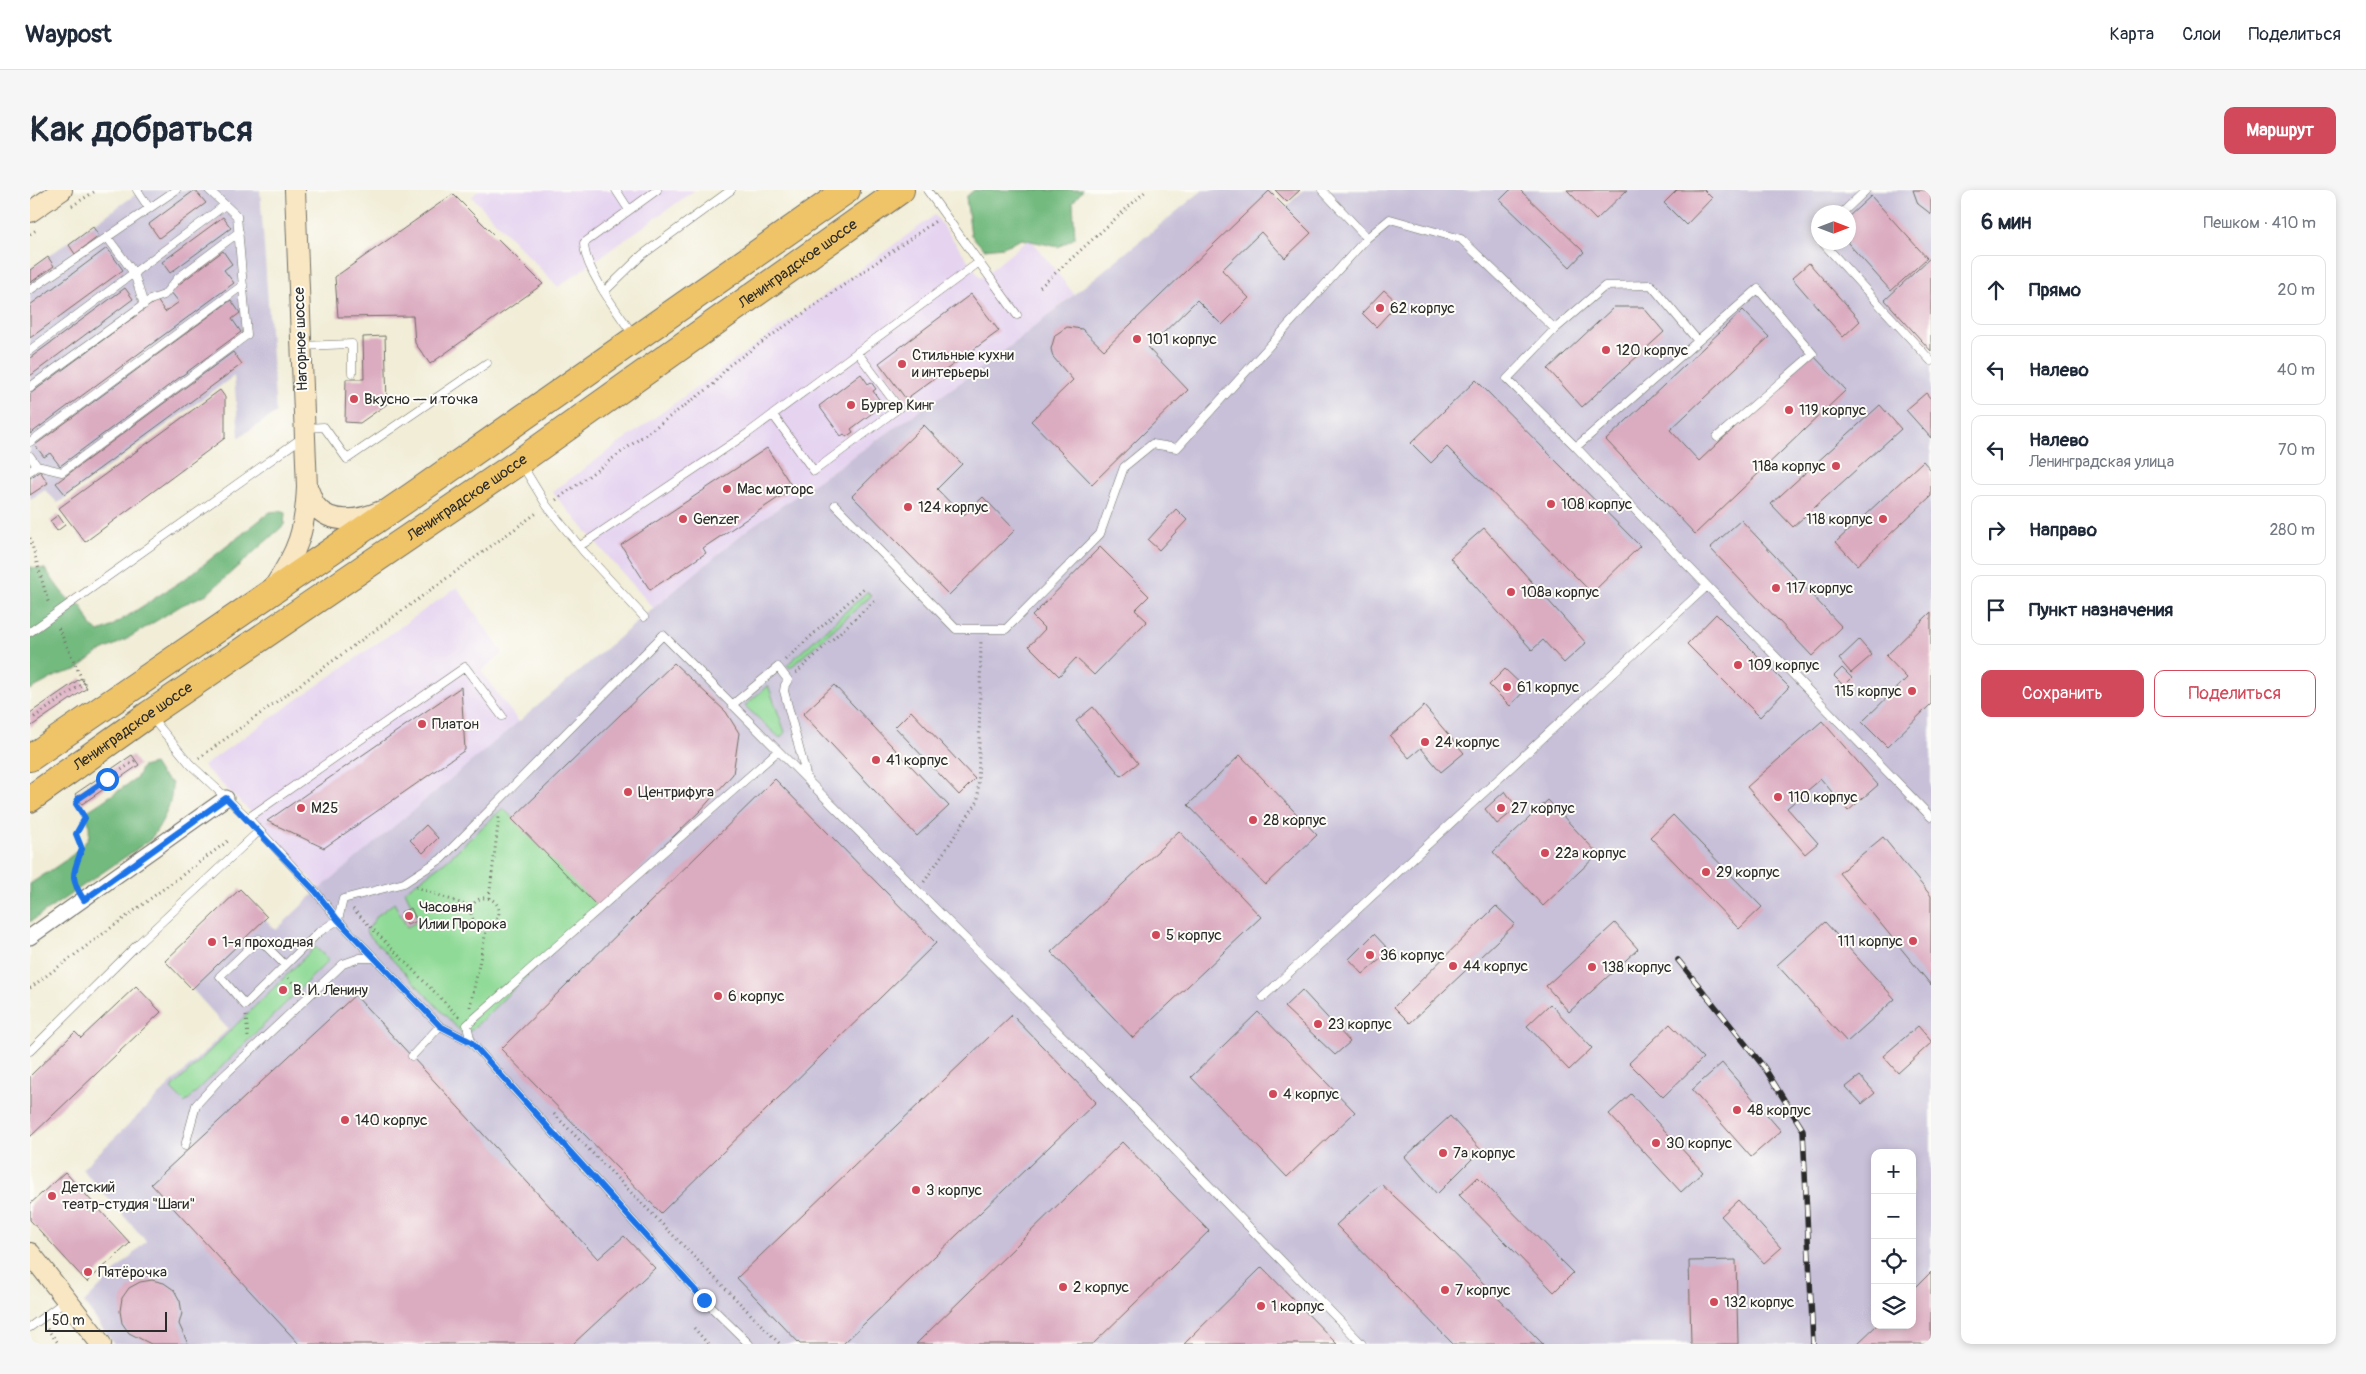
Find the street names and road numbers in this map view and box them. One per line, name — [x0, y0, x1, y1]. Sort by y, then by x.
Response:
street label: Ленинградское шоссе — [734, 214, 861, 313]
street label: Нагорное шоссе — [290, 286, 312, 391]
street label: Ленинградское шоссе — [402, 449, 531, 546]
street label: Ленинградское шоссе — [69, 677, 197, 775]

